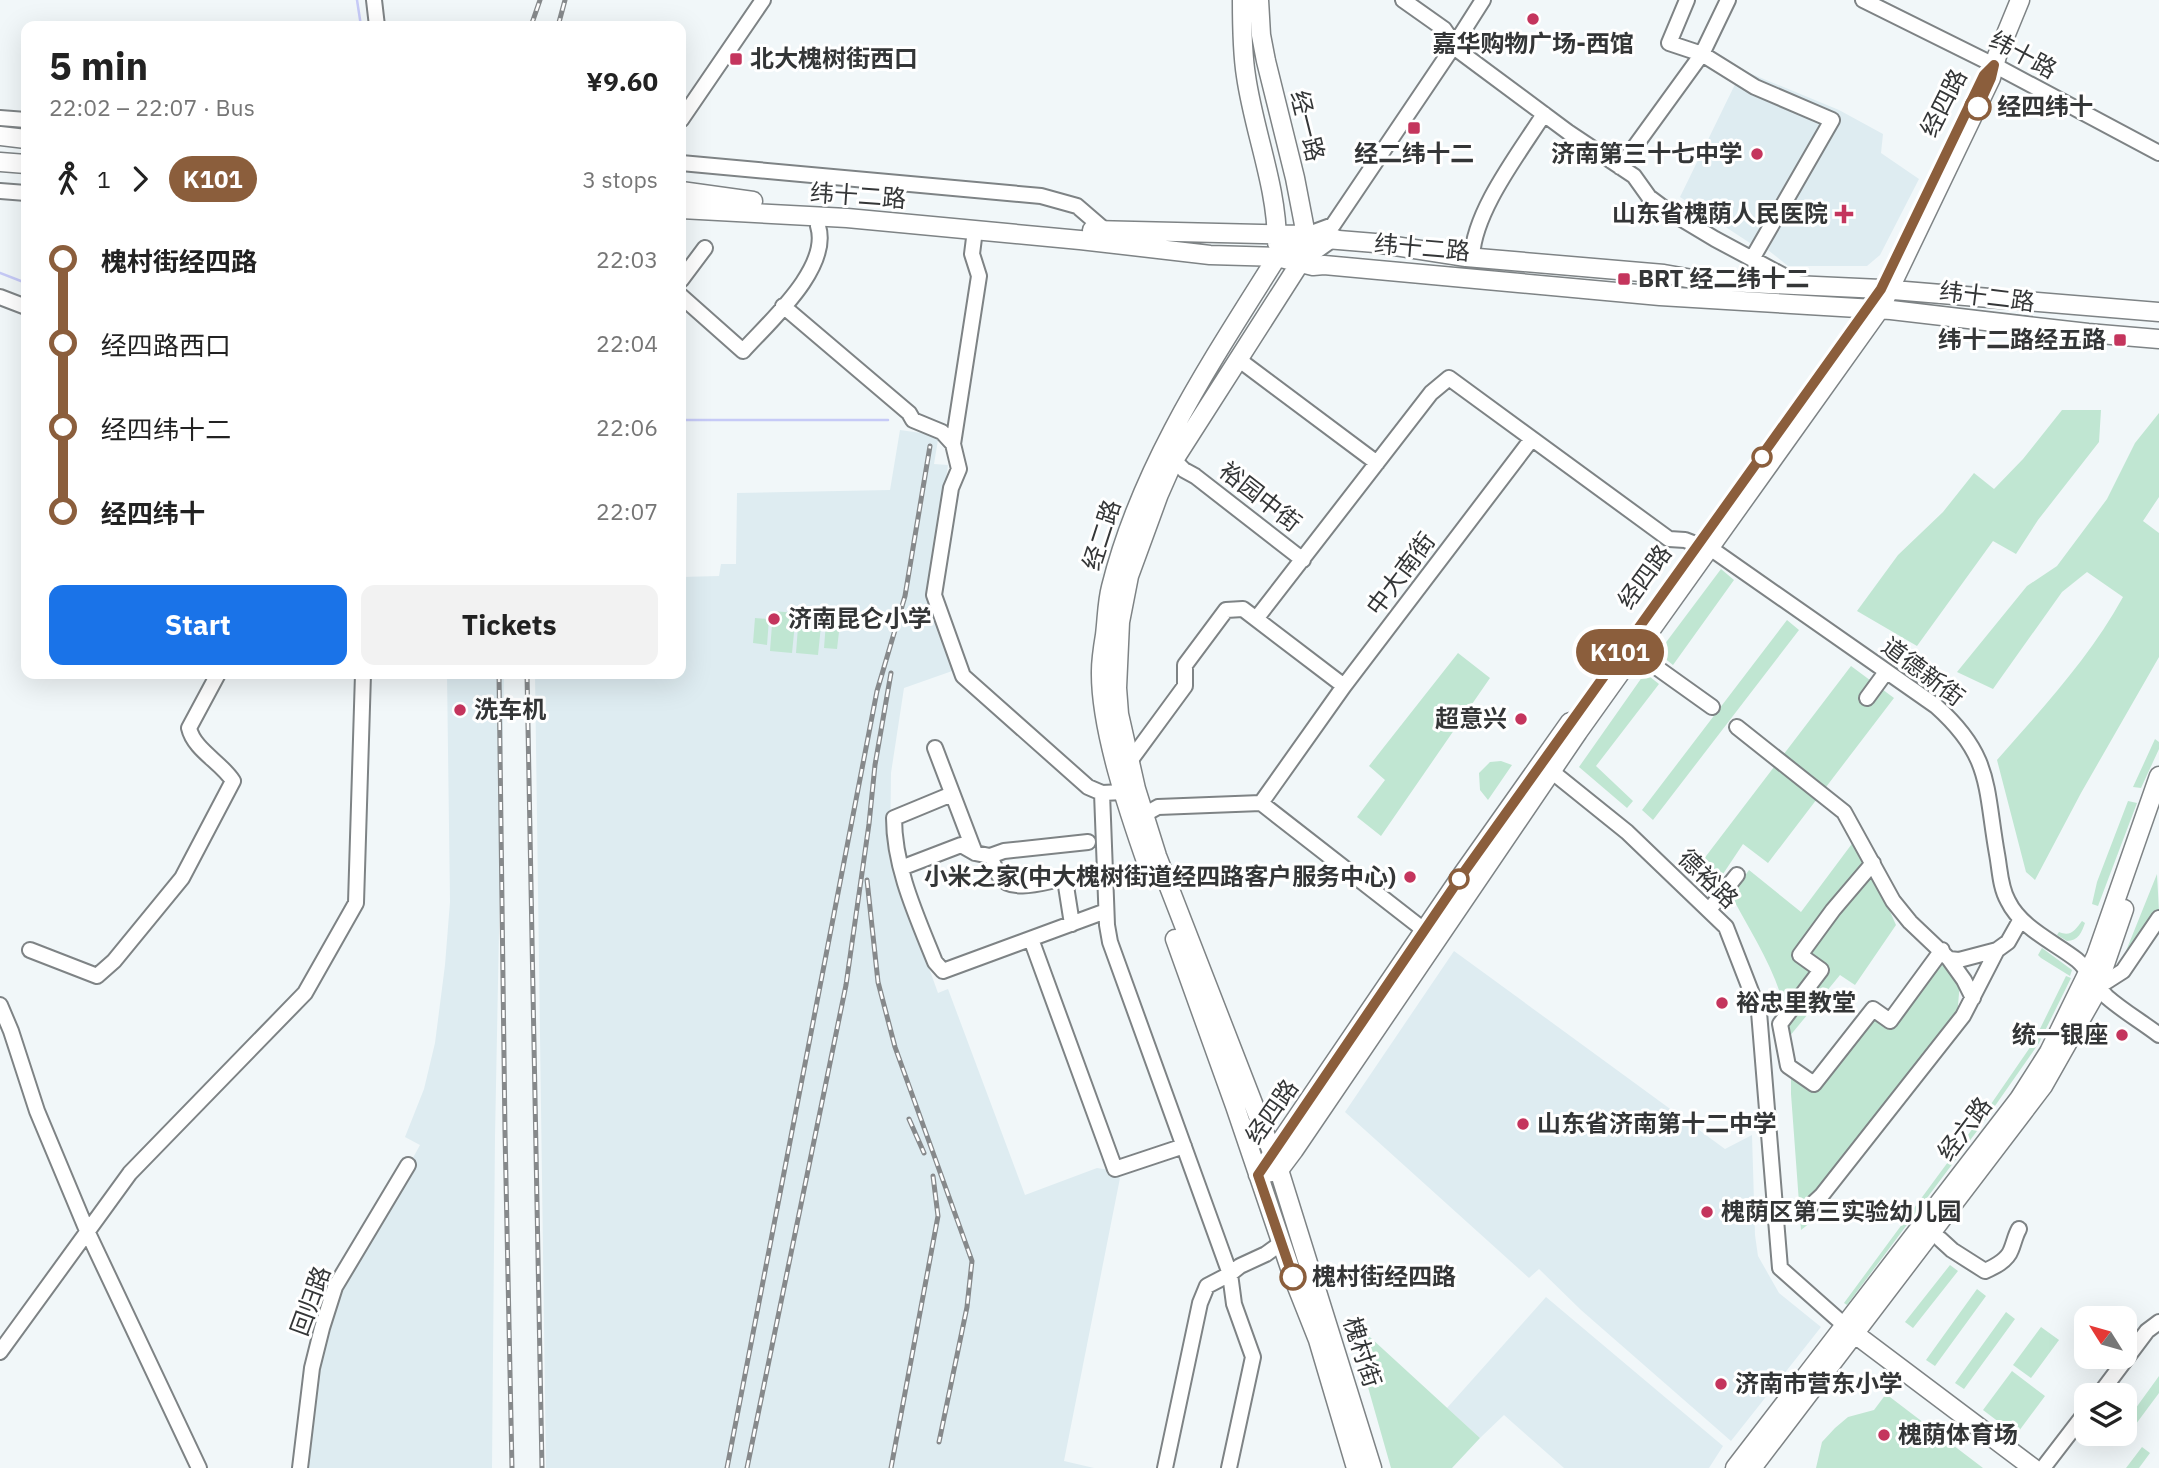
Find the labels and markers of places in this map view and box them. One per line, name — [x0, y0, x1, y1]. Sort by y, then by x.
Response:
marker: 嘉华购物广场-西馆 — [1525, 11, 1541, 27]
place label: 嘉华购物广场-西馆 — [1432, 27, 1634, 59]
place label: 北大槐树街西口 — [750, 42, 918, 74]
marker: 北大槐树街西口 — [728, 51, 744, 67]
place label: 经四纬十 — [1997, 90, 2093, 122]
marker: 经四纬十 — [1965, 94, 1991, 120]
marker: 经二纬十二 — [1406, 120, 1422, 136]
place label: 经二纬十二 — [1354, 137, 1474, 169]
place label: 济南第三十七中学 — [1551, 137, 1743, 169]
marker: 济南第三十七中学 — [1749, 146, 1765, 162]
place label: 山东省槐荫人民医院 — [1612, 197, 1828, 229]
marker: 山东省槐荫人民医院 — [1834, 204, 1854, 224]
place label: BRT 经二纬十二 — [1638, 262, 1809, 294]
marker: BRT 经二纬十二 — [1616, 271, 1632, 287]
place label: 纬十二路经五路 — [1938, 323, 2106, 355]
marker: 纬十二路经五路 — [2112, 332, 2128, 348]
unlabelled marker — [1752, 447, 1772, 467]
place label: 济南昆仑小学 — [788, 602, 932, 634]
marker: 济南昆仑小学 — [766, 611, 782, 627]
place label: 洗车机 — [474, 693, 546, 725]
marker: 洗车机 — [452, 702, 468, 718]
place label: 超意兴 — [1435, 702, 1507, 734]
marker: 超意兴 — [1513, 711, 1529, 727]
place label: 小米之家(中大槐树街道经四路客户服务中心) — [924, 860, 1396, 892]
marker: 小米之家(中大槐树街道经四路客户服务中心) — [1402, 869, 1418, 885]
unlabelled marker — [1449, 869, 1469, 889]
place label: 裕忠里教堂 — [1736, 986, 1856, 1018]
marker: 裕忠里教堂 — [1714, 995, 1730, 1011]
place label: 统一银座 — [2012, 1018, 2108, 1050]
marker: 统一银座 — [2114, 1027, 2130, 1043]
place label: 山东省济南第十二中学 — [1537, 1107, 1777, 1139]
marker: 山东省济南第十二中学 — [1515, 1116, 1531, 1132]
place label: 槐荫区第三实验幼儿园 — [1721, 1195, 1961, 1227]
marker: 槐荫区第三实验幼儿园 — [1699, 1204, 1715, 1220]
place label: 槐村街经四路 — [1312, 1260, 1456, 1292]
marker: 槐村街经四路 — [1280, 1264, 1306, 1290]
place label: 济南市营东小学 — [1735, 1367, 1903, 1399]
marker: 济南市营东小学 — [1713, 1376, 1729, 1392]
place label: 槐荫体育场 — [1898, 1418, 2018, 1450]
marker: 槐荫体育场 — [1876, 1427, 1892, 1443]

